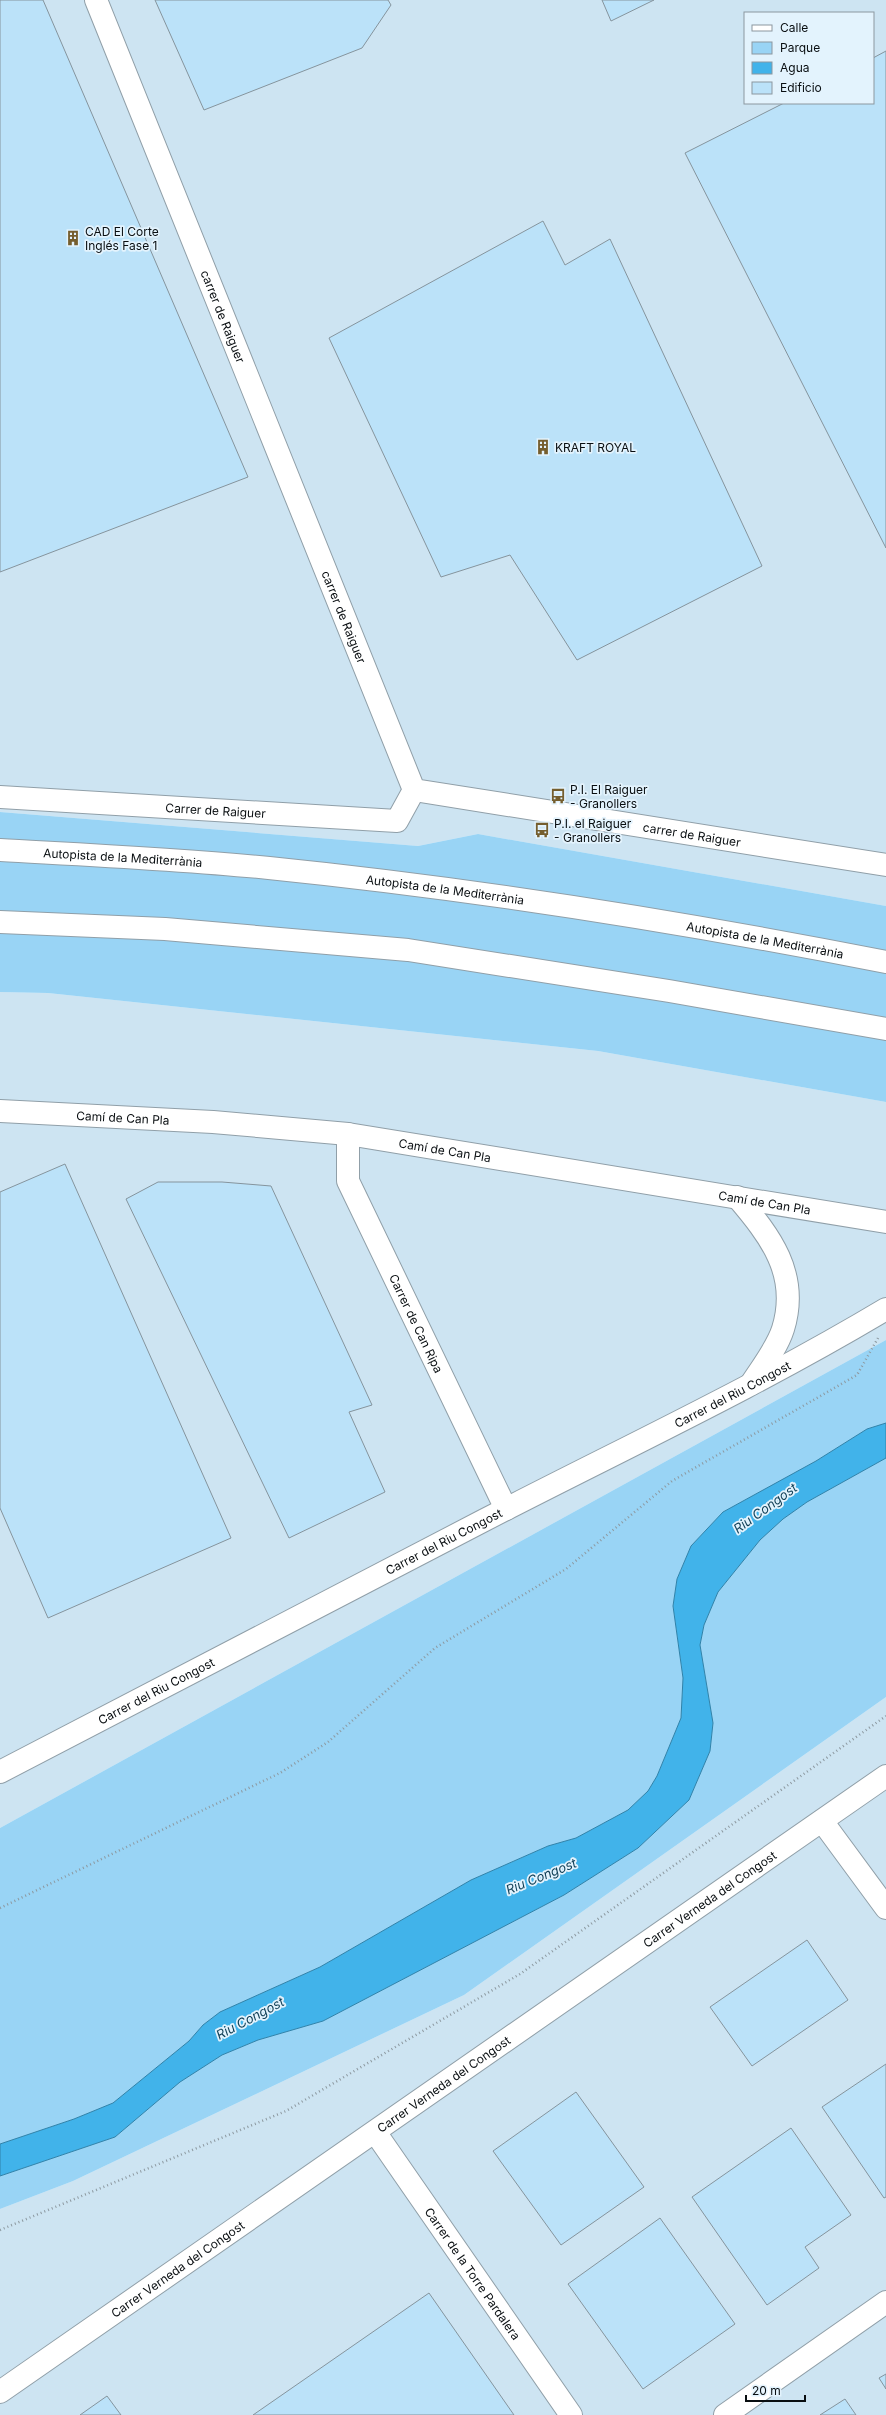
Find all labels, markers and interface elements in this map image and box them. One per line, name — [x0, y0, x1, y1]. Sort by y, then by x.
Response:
legend — [744, 12, 874, 104]
text: Calle — [780, 20, 808, 35]
text: Parque — [780, 40, 820, 55]
text: Agua — [780, 60, 809, 75]
text: Edificio — [780, 80, 822, 95]
place label: CAD El Corte Inglés Fase 1 — [85, 224, 159, 253]
building icon: CAD El Corte Inglés Fase 1 — [64, 229, 82, 247]
street label: carrer de Raiguer — [198, 268, 249, 365]
building icon: KRAFT ROYAL — [534, 438, 552, 456]
place label: KRAFT ROYAL — [555, 440, 636, 455]
street label: carrer de Raiguer — [319, 568, 370, 666]
place label: P.I. El Raiguer - Granollers — [570, 782, 648, 811]
bus stop icon: P.I. El Raiguer - Granollers — [549, 787, 567, 805]
street label: Carrer de Raiguer — [165, 800, 267, 821]
place label: P.I. el Raiguer - Granollers — [554, 816, 632, 845]
street label: carrer de Raiguer — [642, 819, 742, 849]
bus stop icon: P.I. el Raiguer - Granollers — [533, 821, 551, 839]
street label: Autopista de la Mediterrània — [43, 845, 203, 870]
street label: Autopista de la Mediterrània — [365, 871, 525, 907]
street label: Autopista de la Mediterrània — [685, 918, 845, 961]
street label: Camí de Can Pla — [76, 1107, 170, 1127]
street label: Camí de Can Pla — [398, 1135, 492, 1165]
street label: Camí de Can Pla — [717, 1187, 812, 1217]
street label: Carrer de Can Ripa — [386, 1271, 447, 1375]
street label: Carrer del Riu Congost — [671, 1357, 793, 1430]
water label: Riu Congost — [730, 1479, 801, 1536]
street label: Carrer del Riu Congost — [383, 1505, 504, 1577]
street label: Carrer del Riu Congost — [95, 1654, 217, 1727]
street label: Carrer Verneda del Congost — [640, 1847, 779, 1950]
water label: Riu Congost — [503, 1854, 579, 1897]
water label: Riu Congost — [213, 1993, 287, 2043]
street label: Carrer Verneda del Congost — [374, 2032, 513, 2135]
street label: Carrer de la Torre Pardalera — [422, 2204, 524, 2342]
street label: Carrer Verneda del Congost — [108, 2217, 247, 2320]
scale bar — [746, 2377, 805, 2403]
text: 20 m — [752, 2383, 781, 2398]

